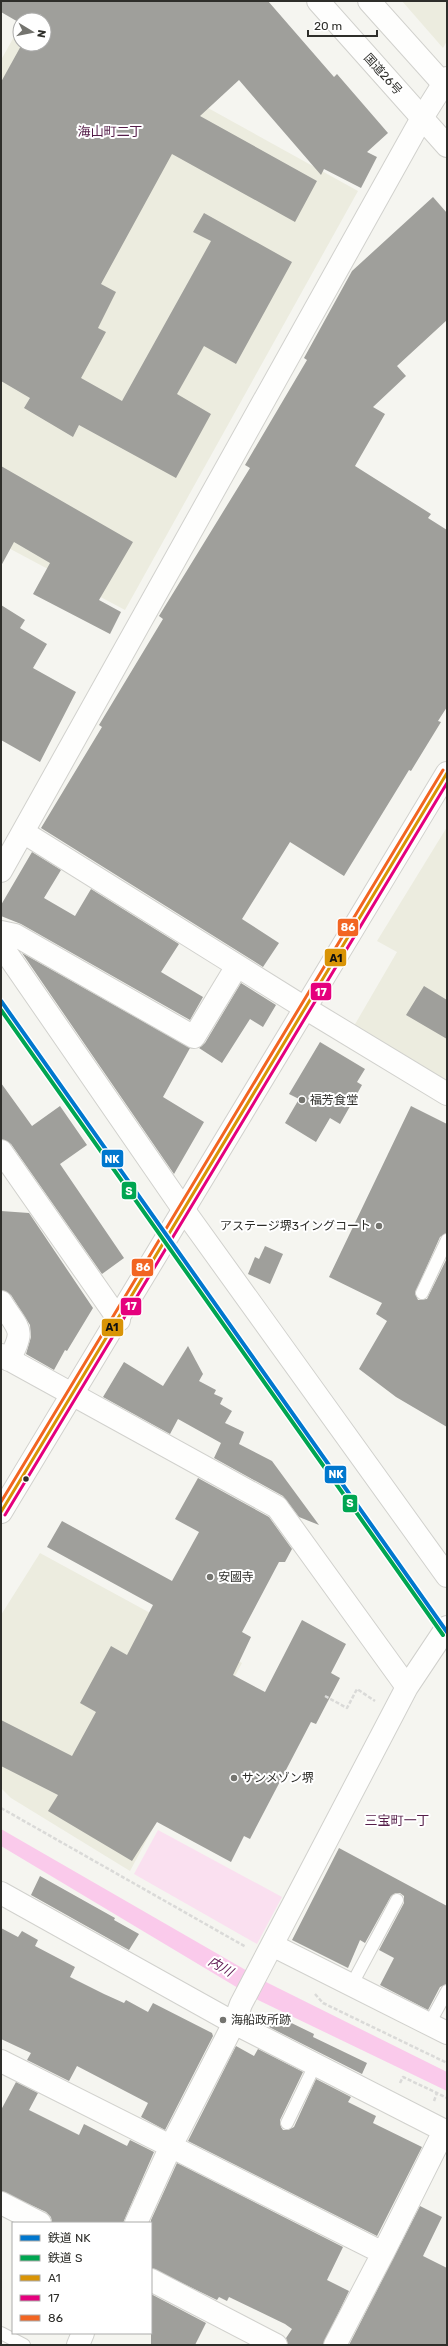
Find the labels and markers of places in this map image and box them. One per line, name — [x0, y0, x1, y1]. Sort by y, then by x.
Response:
place label: 福芳食堂 — [310, 1093, 358, 1107]
marker: 福芳食堂 — [297, 1095, 307, 1105]
place label: アステージ堺3イングコート — [220, 1219, 371, 1233]
marker: アステージ堺3イングコート — [374, 1221, 384, 1231]
unlabelled marker — [21, 1474, 31, 1484]
place label: 安國寺 — [218, 1570, 254, 1584]
marker: 安國寺 — [205, 1572, 215, 1582]
place label: サンメゾン堺 — [242, 1771, 314, 1785]
marker: サンメゾン堺 — [229, 1773, 239, 1783]
place label: 海船政所跡 — [231, 2013, 291, 2027]
marker: 海船政所跡 — [218, 2015, 228, 2025]

